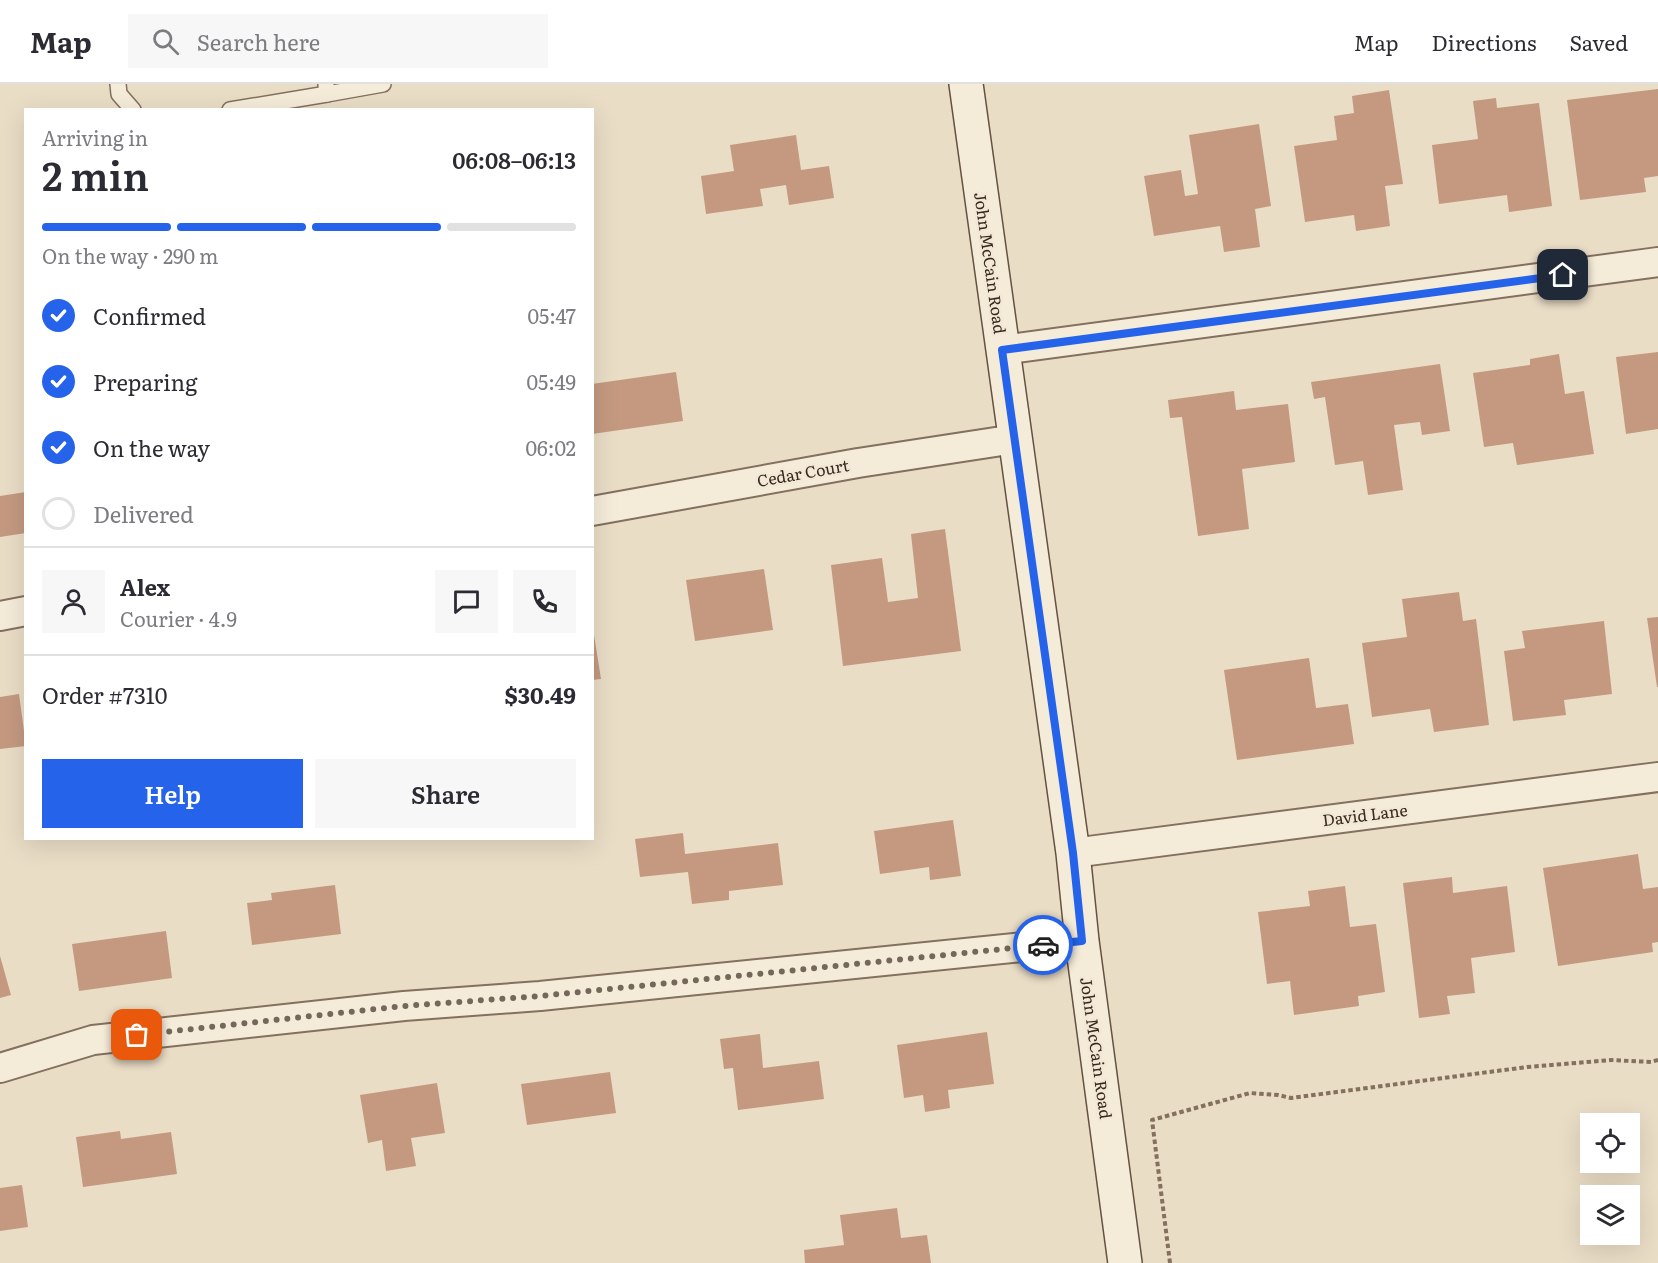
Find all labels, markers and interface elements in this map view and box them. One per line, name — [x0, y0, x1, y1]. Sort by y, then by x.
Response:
search box — [128, 14, 548, 68]
text: Map — [30, 20, 92, 62]
icon: search — [149, 25, 182, 58]
text: Search here — [197, 25, 320, 58]
text: Map — [1354, 26, 1399, 57]
text: Directions — [1432, 26, 1537, 57]
text: Saved — [1570, 26, 1628, 57]
text: Arriving in — [42, 122, 148, 152]
text: 06:08–06:13 — [452, 143, 576, 176]
text: 2 min — [42, 145, 149, 203]
street label: John McCain Road — [969, 190, 1013, 336]
text: On the way · 290 m — [42, 240, 218, 270]
pin — [1537, 249, 1588, 300]
icon: home — [1546, 258, 1579, 291]
icon: check — [42, 299, 75, 332]
text: Confirmed — [93, 299, 206, 332]
text: 05:47 — [528, 300, 576, 330]
icon: check — [42, 365, 75, 398]
text: Preparing — [93, 365, 197, 398]
text: 05:49 — [527, 366, 576, 396]
icon: check — [42, 431, 75, 464]
text: On the way — [93, 431, 210, 464]
text: 06:02 — [526, 432, 576, 462]
street label: Cedar Court — [755, 452, 851, 492]
text: Delivered — [93, 497, 194, 530]
button: person — [42, 570, 105, 633]
text: Alex — [120, 570, 170, 603]
button: chat — [435, 570, 498, 633]
button: phone — [513, 570, 576, 633]
text: Courier · 4.9 — [120, 603, 237, 633]
text: Order #7310 — [42, 678, 168, 711]
text: $30.49 — [505, 678, 576, 711]
button: Help — [42, 759, 303, 828]
button: Share — [315, 759, 576, 828]
street label: David Lane — [1321, 797, 1409, 831]
courier — [1013, 915, 1073, 975]
icon: car — [1027, 929, 1060, 962]
street label: John McCain Road — [1075, 975, 1119, 1121]
pin — [111, 1009, 162, 1060]
icon: bag — [120, 1018, 153, 1051]
map controls — [1580, 1113, 1640, 1245]
button: locate — [1580, 1113, 1640, 1173]
button: layers — [1580, 1185, 1640, 1245]

